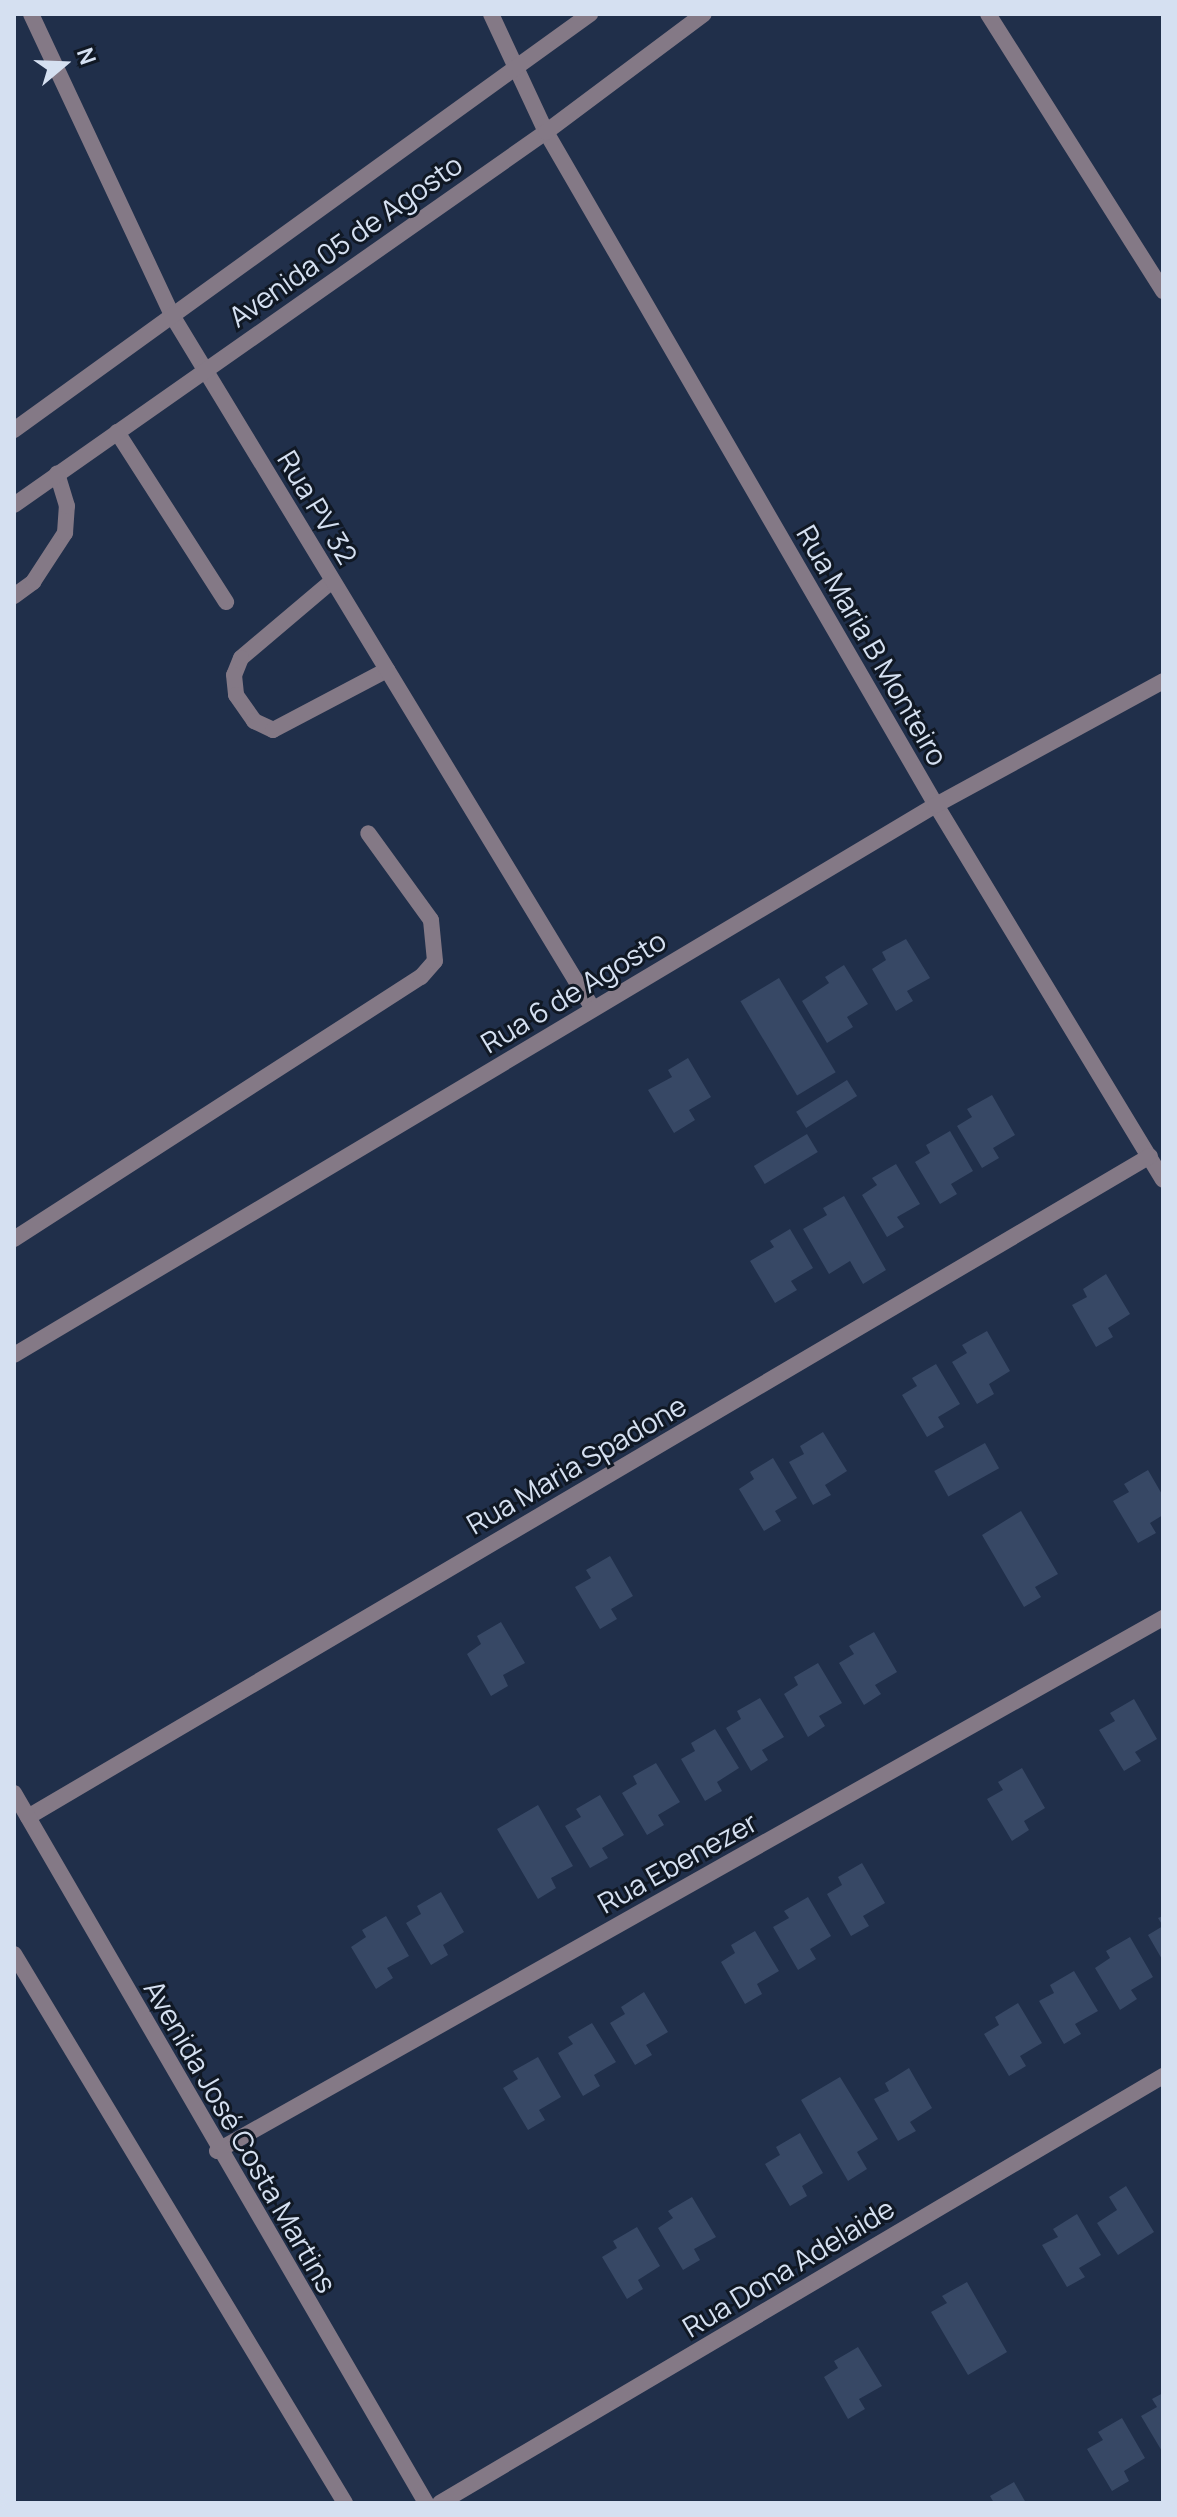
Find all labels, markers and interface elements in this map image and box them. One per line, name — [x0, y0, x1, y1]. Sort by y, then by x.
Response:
north arrow — [24, 24, 104, 104]
text: N — [70, 44, 103, 69]
street label: Avenida 05 de Agosto — [222, 147, 468, 333]
street label: Rua PV 32 — [271, 444, 365, 570]
street label: Rua Maria B Monteiro — [791, 519, 955, 771]
street label: Rua 6 de Agosto — [475, 923, 671, 1059]
street label: Rua Maria Spadone — [460, 1388, 692, 1540]
street label: Rua Ebenezer — [591, 1804, 763, 1920]
street label: Avenida José Costa Martins — [138, 1974, 344, 2298]
street label: Rua Dona Adelaide — [676, 2191, 900, 2343]

